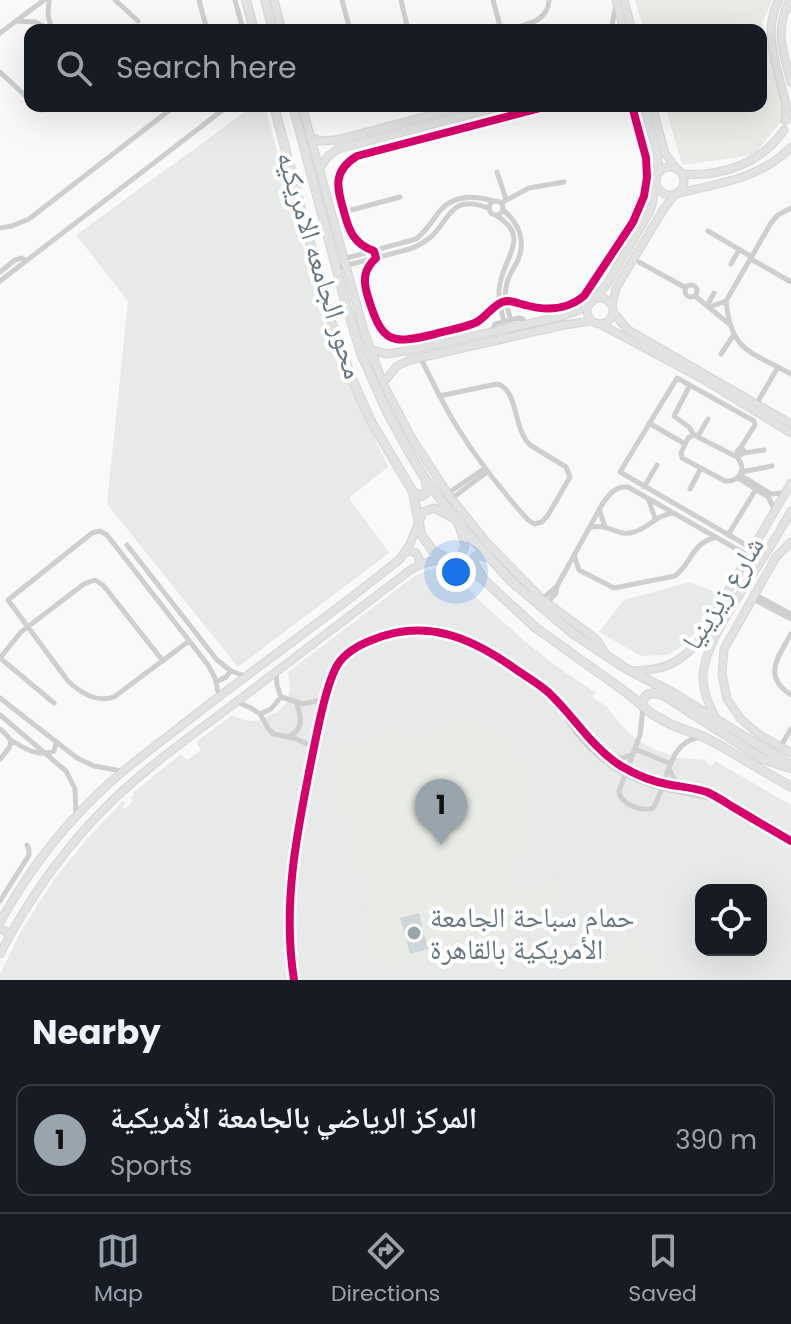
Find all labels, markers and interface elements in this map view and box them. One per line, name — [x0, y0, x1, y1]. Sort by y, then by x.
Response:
search box — [24, 24, 767, 112]
icon: search — [52, 46, 96, 90]
text: Search here — [116, 46, 297, 89]
street label: محور الجامعه الامريكيه — [267, 146, 373, 384]
street label: شارع زيزينيا — [673, 529, 773, 657]
your location — [436, 552, 476, 592]
pin: 1 — [415, 779, 467, 845]
map controls — [695, 884, 767, 956]
button: locate — [695, 884, 767, 956]
place label: حمام سباحة الجامعة الأمريكية بالقاهرة — [430, 898, 635, 969]
marker: حمام سباحة الجامعة الأمريكية بالقاهرة — [405, 924, 423, 942]
text: Nearby — [32, 1008, 161, 1056]
text: المركز الرياضي بالجامعة الأمريكية — [110, 1096, 477, 1139]
text: 1 — [55, 1122, 65, 1158]
text: 390 m — [675, 1122, 757, 1158]
text: Sports — [110, 1148, 192, 1184]
tab: Map — [94, 1229, 143, 1310]
tab: Directions — [331, 1229, 440, 1310]
tab: Saved — [628, 1229, 697, 1310]

